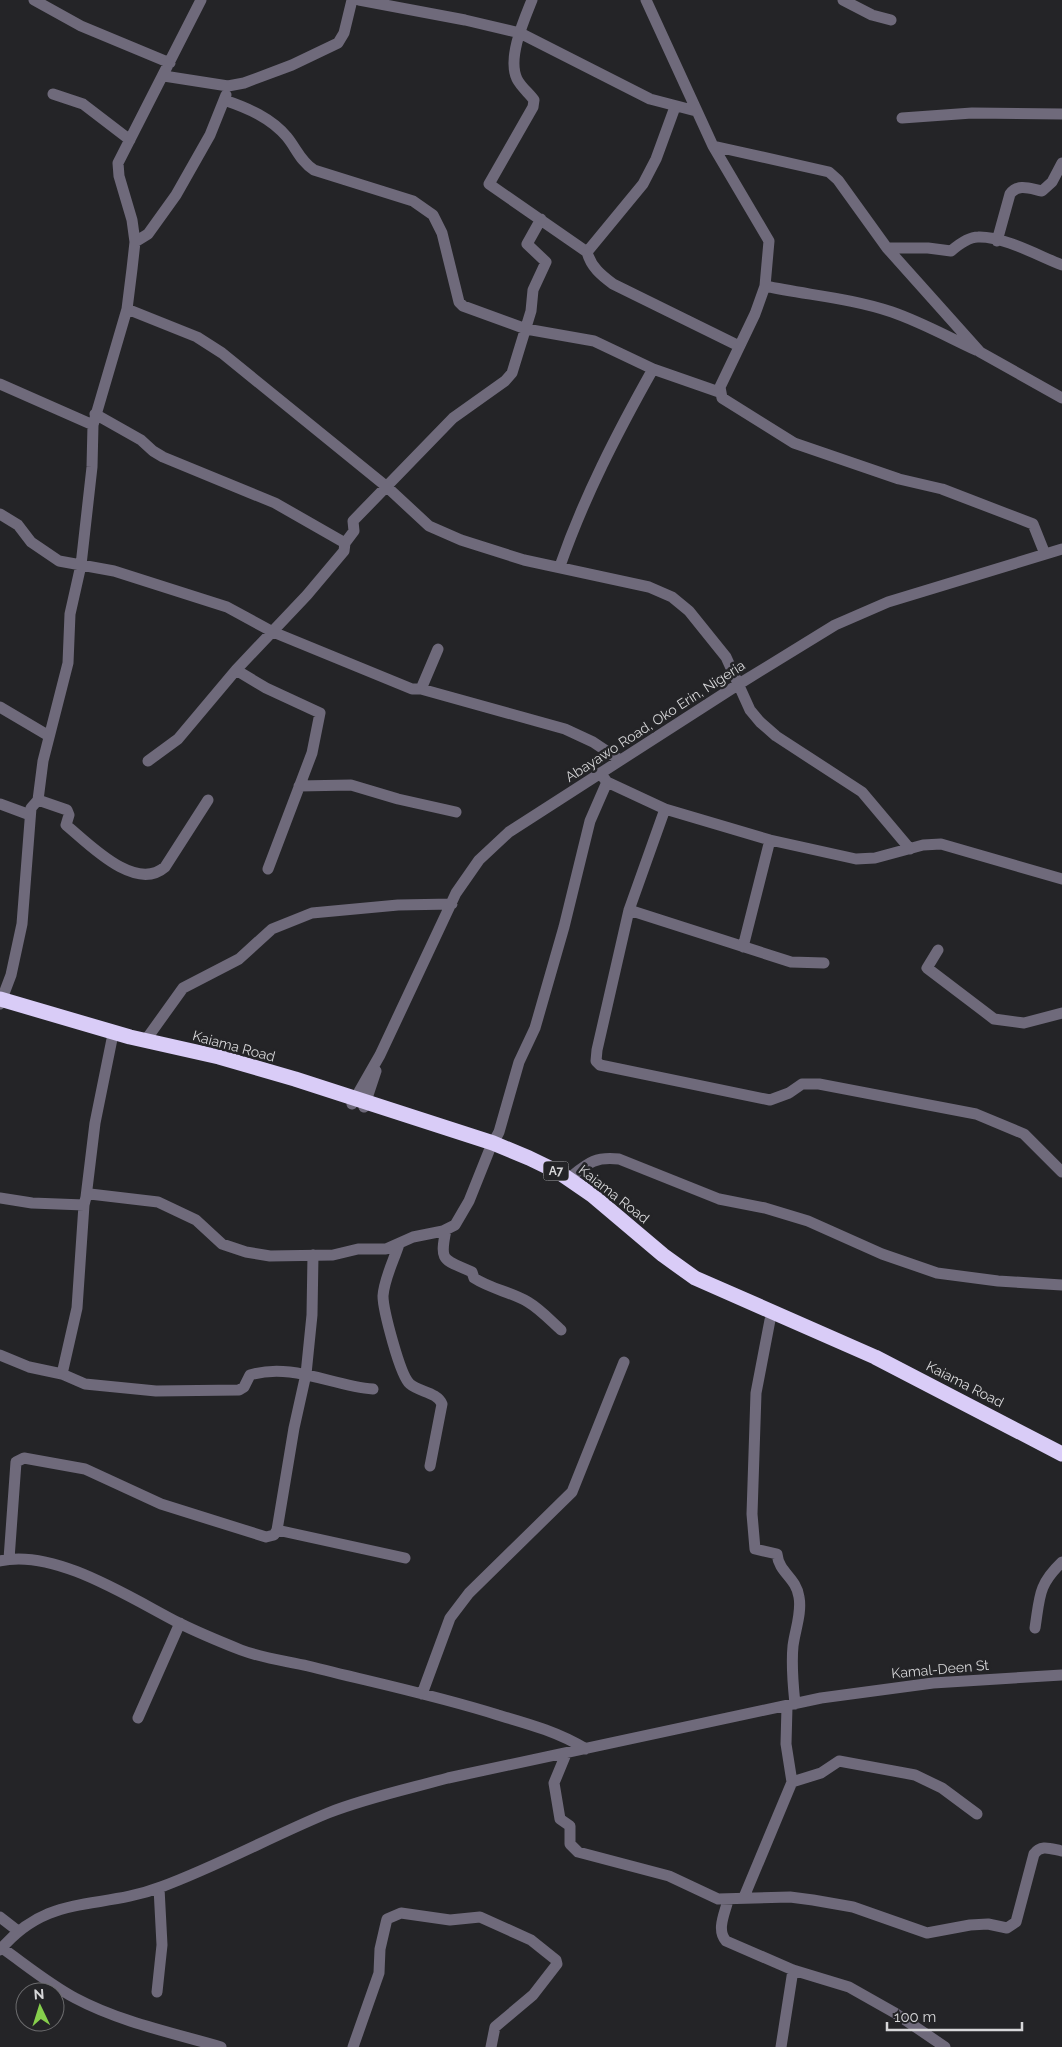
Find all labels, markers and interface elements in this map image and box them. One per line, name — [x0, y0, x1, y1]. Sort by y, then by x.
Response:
street label: Abayawo Road, Oko Erin, Nigeria — [562, 657, 748, 785]
street label: Kaiama Road — [191, 1027, 277, 1065]
road number: A7 — [544, 1162, 568, 1180]
street label: Kaiama Road — [576, 1162, 652, 1226]
street label: Kaiama Road — [924, 1358, 1006, 1410]
street label: Kamal-Deen St — [891, 1657, 990, 1681]
north arrow — [15, 1982, 65, 2032]
text: N — [33, 1986, 45, 2002]
scale bar — [887, 2000, 1022, 2032]
text: 100 m — [894, 2008, 936, 2026]

